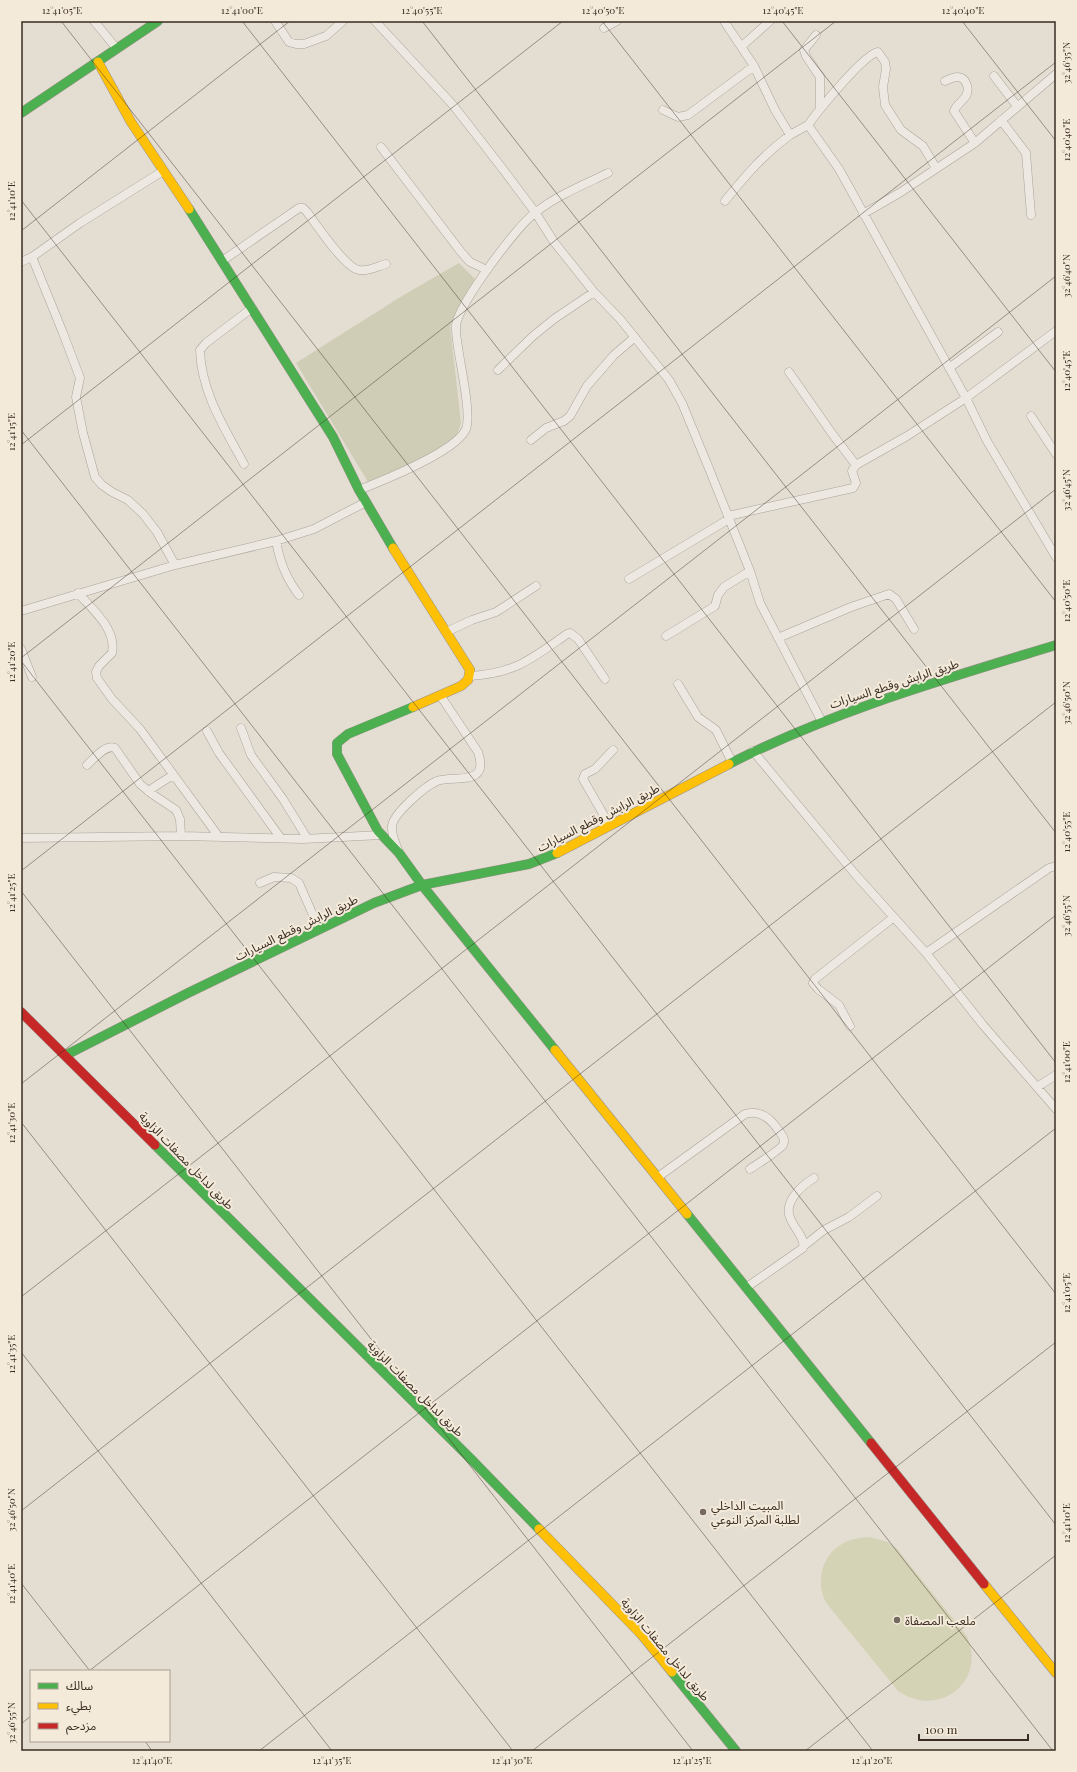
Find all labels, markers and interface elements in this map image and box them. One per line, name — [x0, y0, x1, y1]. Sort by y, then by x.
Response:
text: 12°41'05"E — [42, 3, 82, 17]
text: 12°41'00"E — [221, 3, 263, 17]
text: 12°40'55"E — [402, 3, 442, 17]
text: 12°40'50"E — [582, 3, 624, 17]
text: 12°40'45"E — [763, 3, 803, 17]
text: 12°40'40"E — [942, 3, 984, 17]
text: 32°46'35"N — [1059, 42, 1073, 84]
text: 12°40'40"E — [1059, 119, 1073, 161]
text: 12°41'10"E — [4, 181, 18, 221]
text: 32°46'40"N — [1059, 254, 1073, 298]
text: 12°40'45"E — [1059, 351, 1073, 391]
text: 12°41'15"E — [4, 413, 18, 451]
text: 32°46'45"N — [1059, 469, 1073, 511]
text: 12°40'50"E — [1059, 580, 1073, 622]
text: 12°41'20"E — [4, 642, 18, 682]
street label: طريق الرابش وقطع السيارات — [827, 655, 961, 713]
text: 32°46'50"N — [1059, 681, 1073, 725]
street label: طريق الرابش وقطع السيارات — [534, 779, 663, 857]
text: 12°40'55"E — [1059, 812, 1073, 852]
text: 12°41'25"E — [4, 873, 18, 913]
street label: طريق الرابش وقطع السيارات — [232, 890, 361, 966]
text: 32°46'55"N — [1059, 895, 1073, 937]
text: 12°41'00"E — [1059, 1041, 1073, 1083]
text: 12°41'30"E — [4, 1103, 18, 1143]
street label: طريق لداخل مصفات الزاوية — [135, 1108, 238, 1213]
text: 12°41'05"E — [1059, 1273, 1073, 1313]
text: 12°41'35"E — [4, 1335, 18, 1373]
street label: طريق لداخل مصفات الزاوية — [364, 1336, 468, 1440]
text: 32°46'50"N — [4, 1488, 18, 1532]
place label: المبيت الداخلي لطلبة المركز النوعي — [711, 1497, 800, 1530]
text: 12°41'10"E — [1059, 1503, 1073, 1543]
marker: المبيت الداخلي لطلبة المركز النوعي — [698, 1507, 708, 1517]
text: 12°41'40"E — [4, 1564, 18, 1604]
street label: طريق لداخل مصفات الزاوية — [617, 1594, 714, 1705]
place label: ملعب المصفاة — [905, 1612, 976, 1628]
marker: ملعب المصفاة — [892, 1615, 902, 1625]
legend — [30, 1670, 170, 1742]
text: سالك — [66, 1677, 93, 1693]
text: بطيء — [66, 1697, 92, 1716]
text: 32°46'55"N — [4, 1702, 18, 1744]
scale bar — [919, 1716, 1028, 1742]
text: مزدحم — [66, 1717, 96, 1735]
text: 100 m — [925, 1721, 958, 1737]
text: 12°41'40"E — [132, 1753, 172, 1767]
text: 12°41'35"E — [313, 1753, 351, 1767]
text: 12°41'30"E — [492, 1753, 532, 1767]
text: 12°41'25"E — [672, 1753, 712, 1767]
text: 12°41'20"E — [852, 1753, 892, 1767]

